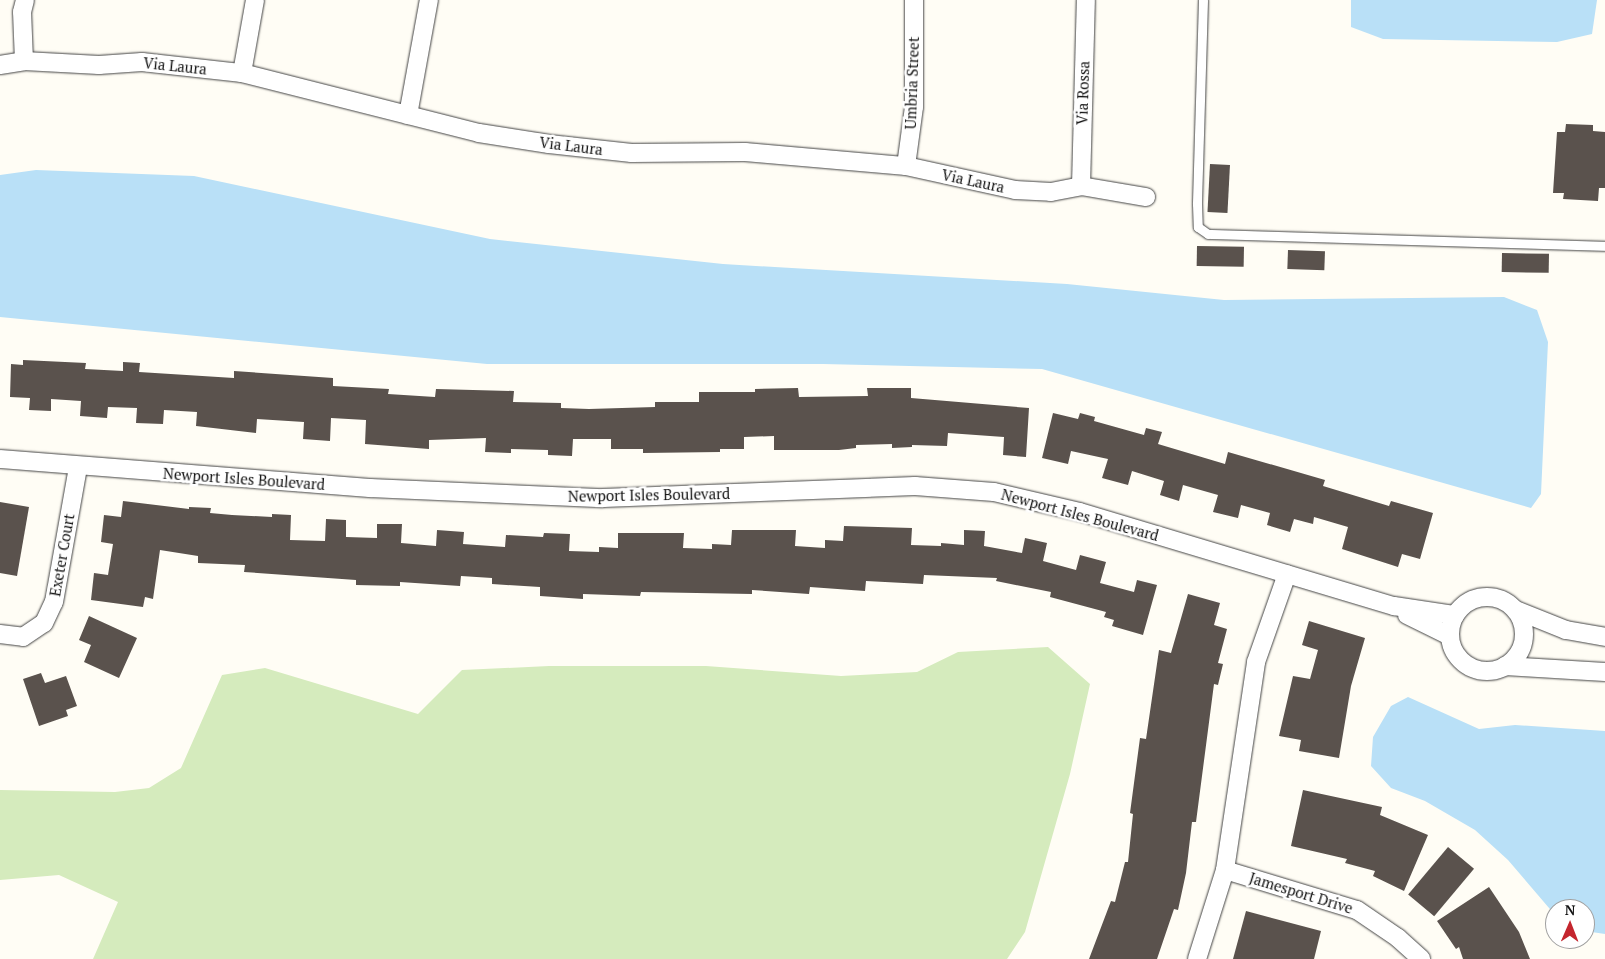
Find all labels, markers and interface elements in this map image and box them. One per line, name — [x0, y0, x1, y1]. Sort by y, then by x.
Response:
street label: Umbria Street — [901, 36, 923, 130]
street label: Via Laura — [142, 54, 208, 78]
street label: Via Rossa — [1073, 61, 1093, 125]
street label: Via Laura — [538, 133, 604, 159]
street label: Via Laura — [940, 166, 1006, 196]
street label: Newport Isles Boulevard — [162, 464, 326, 494]
street label: Newport Isles Boulevard — [568, 485, 730, 505]
street label: Newport Isles Boulevard — [999, 485, 1161, 545]
street label: Exeter Court — [46, 512, 78, 598]
street label: Jamesport Drive — [1247, 869, 1355, 917]
north arrow — [1545, 899, 1595, 949]
text: N — [1565, 900, 1576, 919]

